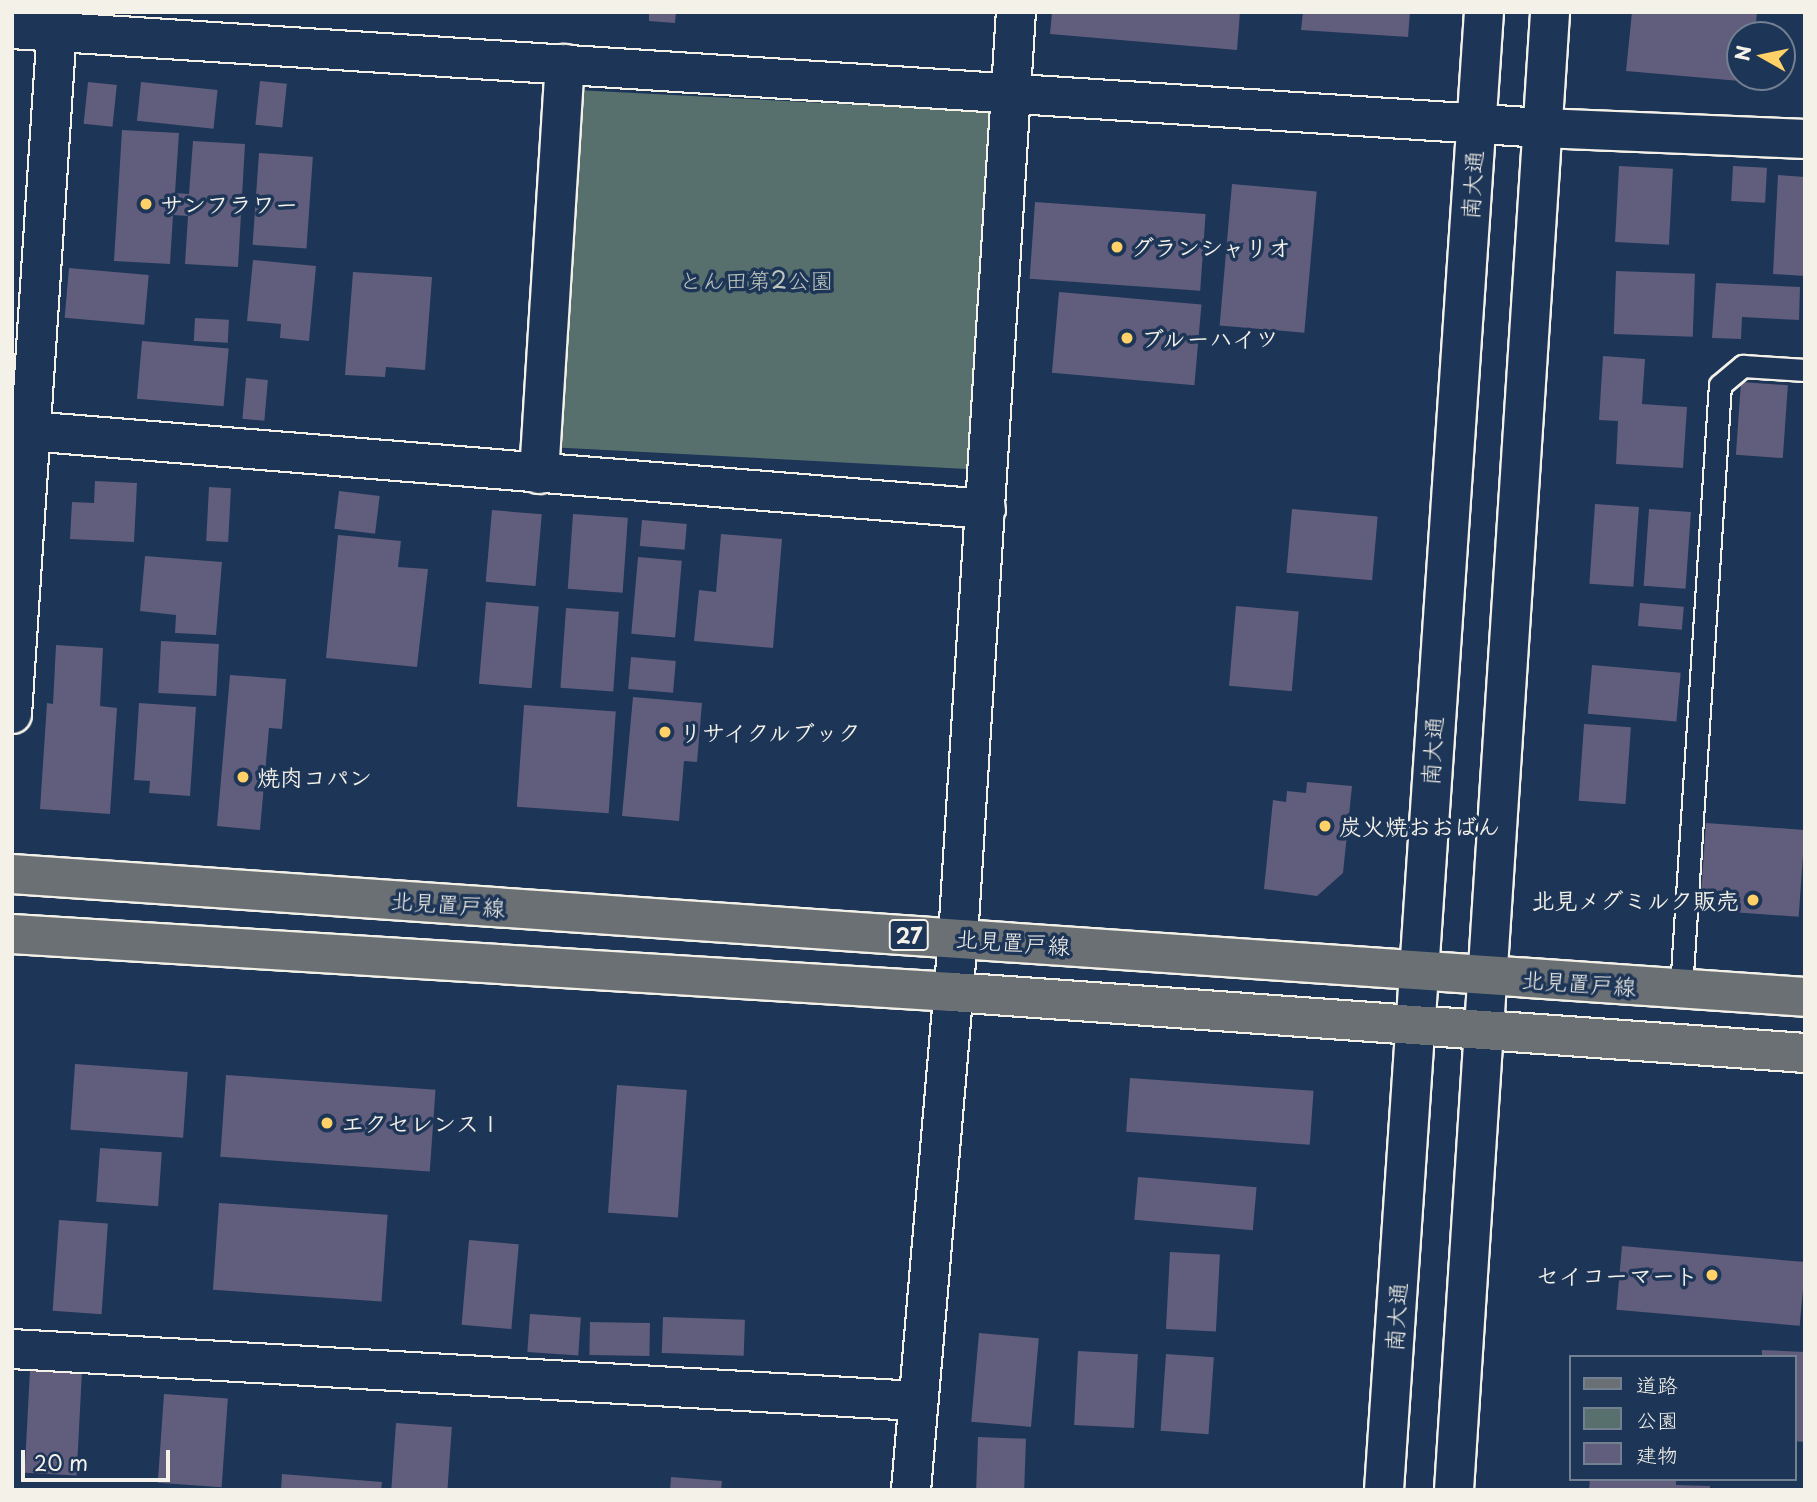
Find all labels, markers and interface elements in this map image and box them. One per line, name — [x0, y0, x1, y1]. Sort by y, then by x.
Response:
north arrow — [1726, 21, 1796, 91]
text: N — [1727, 43, 1757, 63]
street label: 南大通 — [1456, 150, 1488, 220]
place label: サンフラワー — [160, 190, 298, 218]
marker: サンフラワー — [138, 196, 154, 212]
place label: グランシャリオ — [1131, 233, 1292, 261]
marker: グランシャリオ — [1109, 239, 1125, 255]
park label: とん田第2公園 — [679, 266, 833, 294]
place label: ブルーハイツ — [1141, 324, 1280, 352]
marker: ブルーハイツ — [1119, 330, 1135, 346]
street label: 南大通 — [1416, 716, 1448, 786]
place label: リサイクルブック — [679, 718, 863, 746]
marker: リサイクルブック — [657, 724, 673, 740]
place label: 焼肉コパン — [257, 763, 372, 791]
marker: 焼肉コパン — [235, 769, 251, 785]
place label: 炭火焼おおばん — [1339, 812, 1500, 840]
marker: 炭火焼おおばん — [1317, 818, 1333, 834]
street label: 北見置戸線 — [390, 886, 506, 922]
place label: 北見メグミルク販売 — [1532, 886, 1739, 914]
marker: 北見メグミルク販売 — [1745, 892, 1761, 908]
road number: 27 — [888, 918, 930, 953]
street label: 北見置戸線 — [955, 924, 1071, 960]
street label: 北見置戸線 — [1521, 965, 1637, 1001]
place label: エクセレンスⅠ — [341, 1109, 502, 1137]
marker: エクセレンスⅠ — [319, 1115, 335, 1131]
place label: セイコーマート — [1537, 1261, 1698, 1289]
marker: セイコーマート — [1704, 1267, 1720, 1283]
street label: 南大通 — [1380, 1282, 1412, 1352]
legend — [1568, 1355, 1796, 1481]
text: 道路 — [1636, 1368, 1678, 1400]
text: 公園 — [1636, 1403, 1678, 1435]
scale bar — [24, 1436, 173, 1480]
text: 建物 — [1636, 1438, 1678, 1470]
text: 20 m — [34, 1446, 88, 1478]

